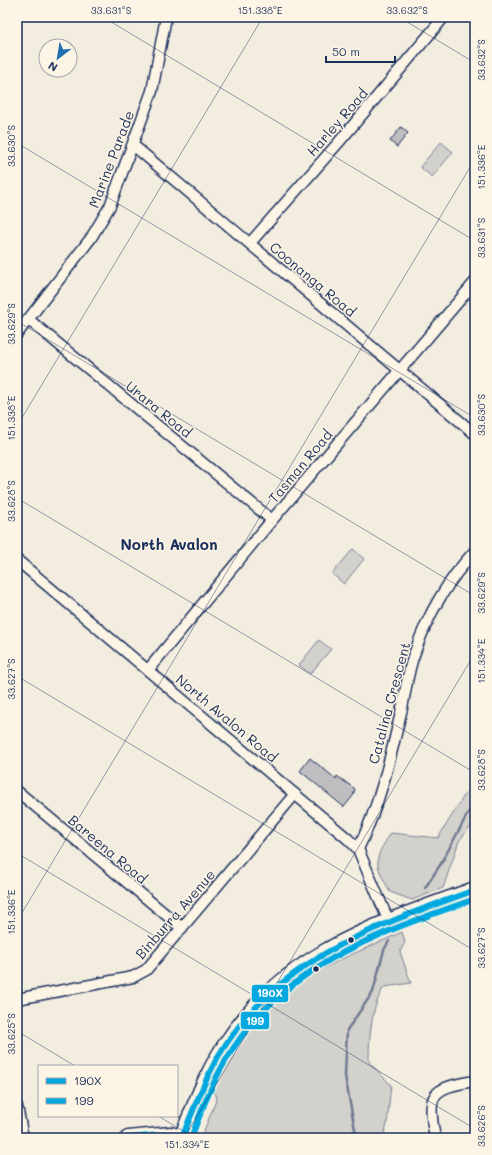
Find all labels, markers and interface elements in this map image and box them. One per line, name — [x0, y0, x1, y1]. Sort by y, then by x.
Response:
text: 33.631°S — [91, 3, 132, 17]
text: 151.338°E — [237, 3, 283, 17]
text: 33.632°S — [386, 3, 428, 17]
north arrow — [38, 38, 78, 78]
scale bar — [326, 38, 395, 64]
text: 33.632°S — [474, 39, 488, 81]
text: 50 m — [332, 43, 360, 59]
text: N — [45, 58, 60, 76]
street label: Harley Road — [302, 84, 372, 160]
street label: Marine Parade — [84, 108, 138, 210]
text: 33.630°S — [4, 125, 18, 167]
text: 151.336°E — [474, 144, 488, 190]
text: 33.631°S — [474, 217, 488, 258]
street label: Coonanga Road — [266, 237, 360, 321]
text: 33.629°S — [4, 303, 18, 345]
street label: Urara Road — [122, 376, 196, 442]
text: 33.630°S — [474, 394, 488, 436]
text: 151.338°E — [4, 395, 18, 441]
street label: Tasman Road — [264, 425, 336, 507]
text: 33.628°S — [4, 480, 18, 522]
district label: North Avalon — [120, 534, 218, 554]
text: 33.629°S — [474, 572, 488, 614]
text: 151.334°E — [474, 638, 488, 683]
street label: Catalina Crescent — [364, 640, 414, 766]
text: 33.627°S — [4, 658, 18, 700]
street label: North Avalon Road — [172, 670, 282, 766]
text: 33.628°S — [474, 749, 488, 791]
street label: Bareena Road — [65, 810, 152, 888]
street label: Binburra Avenue — [131, 865, 219, 963]
text: 151.336°E — [4, 889, 18, 935]
text: 33.627°S — [474, 927, 488, 969]
unlabelled marker — [346, 935, 356, 945]
unlabelled marker — [311, 964, 321, 974]
line badge: 190X — [251, 984, 289, 1003]
text: 190X — [257, 985, 283, 1000]
line badge: 199 — [240, 1011, 270, 1030]
text: 33.625°S — [4, 1013, 18, 1055]
text: 199 — [246, 1013, 264, 1028]
legend — [38, 1065, 178, 1117]
text: 190X — [74, 1072, 102, 1088]
text: 199 — [74, 1092, 94, 1108]
text: 33.626°S — [474, 1105, 488, 1147]
text: 151.334°E — [165, 1137, 210, 1151]

